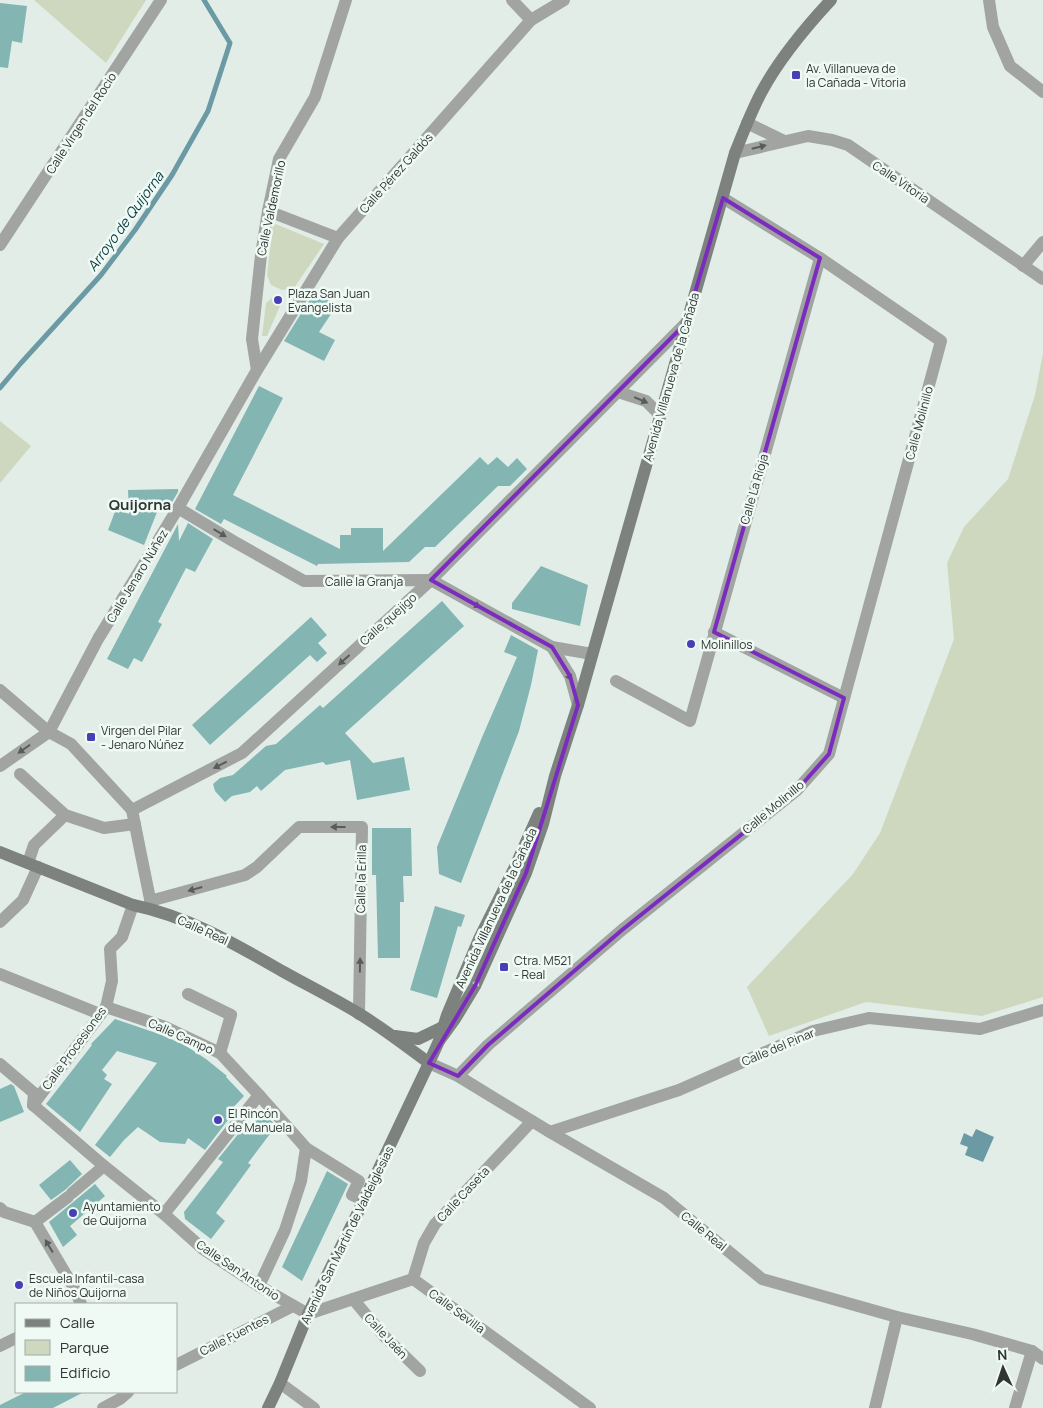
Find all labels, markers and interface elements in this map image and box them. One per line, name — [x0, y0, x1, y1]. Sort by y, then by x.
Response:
place label: Av. Villanueva de la Cañada - Vitoria — [806, 60, 906, 91]
street label: Calle Virgen del Rocio — [42, 69, 120, 177]
marker: Av. Villanueva de la Cañada - Vitoria — [790, 69, 802, 81]
street label: Calle Pérez Galdós — [355, 129, 437, 217]
one-way arrow — [752, 143, 767, 151]
street label: Calle Vitoria — [869, 157, 933, 207]
street label: Calle Valdemorillo — [253, 159, 289, 257]
water label: Arroyo de Quijorna — [82, 166, 168, 275]
place label: Plaza San Juan Evangelista — [288, 285, 370, 316]
street label: Avenida Villanueva de la Cañada — [639, 291, 703, 463]
marker: Plaza San Juan Evangelista — [272, 294, 284, 306]
street label: Calle Molinillo — [901, 384, 937, 462]
one-way arrow — [634, 397, 648, 405]
street label: Calle La Rioja — [736, 452, 772, 526]
district label: Quijorna — [109, 494, 171, 515]
street label: Calle Jenaro Núñez — [102, 526, 172, 626]
one-way arrow — [214, 529, 227, 538]
street label: Calle la Granja — [325, 573, 403, 590]
street label: Calle quejigo — [356, 589, 420, 649]
one-way arrow — [467, 599, 481, 608]
place label: Molinillos — [701, 636, 753, 653]
marker: Molinillos — [685, 638, 697, 650]
one-way arrow — [338, 654, 350, 666]
one-way arrow — [565, 667, 573, 681]
place label: Virgen del Pilar - Jenaro Núñez — [101, 722, 184, 753]
marker: Virgen del Pilar - Jenaro Núñez — [85, 731, 97, 743]
one-way arrow — [18, 744, 31, 754]
one-way arrow — [213, 761, 227, 769]
street label: Calle Molinillo — [739, 776, 807, 838]
one-way arrow — [329, 823, 345, 831]
street label: Avenida Villanueva de la Cañada — [451, 825, 541, 991]
street label: Calle la Erilla — [352, 845, 370, 913]
one-way arrow — [187, 885, 202, 893]
street label: Calle Real — [175, 911, 231, 949]
place label: Ctra. M521 - Real — [514, 952, 572, 983]
one-way arrow — [356, 957, 364, 973]
marker: Ctra. M521 - Real — [498, 961, 510, 973]
one-way arrow — [471, 978, 479, 993]
street label: Calle Procesiones — [38, 1003, 110, 1093]
street label: Calle Campo — [146, 1014, 216, 1058]
street label: Calle del Pinar — [739, 1024, 818, 1070]
place label: El Rincón de Manuela — [228, 1105, 292, 1136]
marker: El Rincón de Manuela — [212, 1114, 224, 1126]
street label: Avenida San Martín de Valdeiglesias — [296, 1143, 398, 1327]
street label: Calle Caseta — [433, 1162, 493, 1226]
place label: Ayuntamiento de Quijorna — [83, 1198, 161, 1229]
marker: Ayuntamiento de Quijorna — [67, 1207, 79, 1219]
street label: Calle Real — [678, 1207, 730, 1255]
street label: Calle San Antonio — [193, 1236, 283, 1304]
one-way arrow — [44, 1240, 53, 1253]
place label: Escuela Infantil-casa de Niños Quijorna — [29, 1270, 144, 1301]
marker: Escuela Infantil-casa de Niños Quijorna — [13, 1279, 25, 1291]
street label: Calle Sevilla — [425, 1285, 489, 1337]
legend — [15, 1303, 178, 1393]
street label: Calle Fuentes — [197, 1310, 271, 1360]
street label: Calle Jaén — [361, 1310, 411, 1362]
text: Calle — [60, 1312, 95, 1333]
text: Parque — [60, 1337, 109, 1358]
north arrow — [978, 1343, 1028, 1393]
text: N — [997, 1345, 1008, 1364]
text: Edificio — [60, 1362, 111, 1383]

